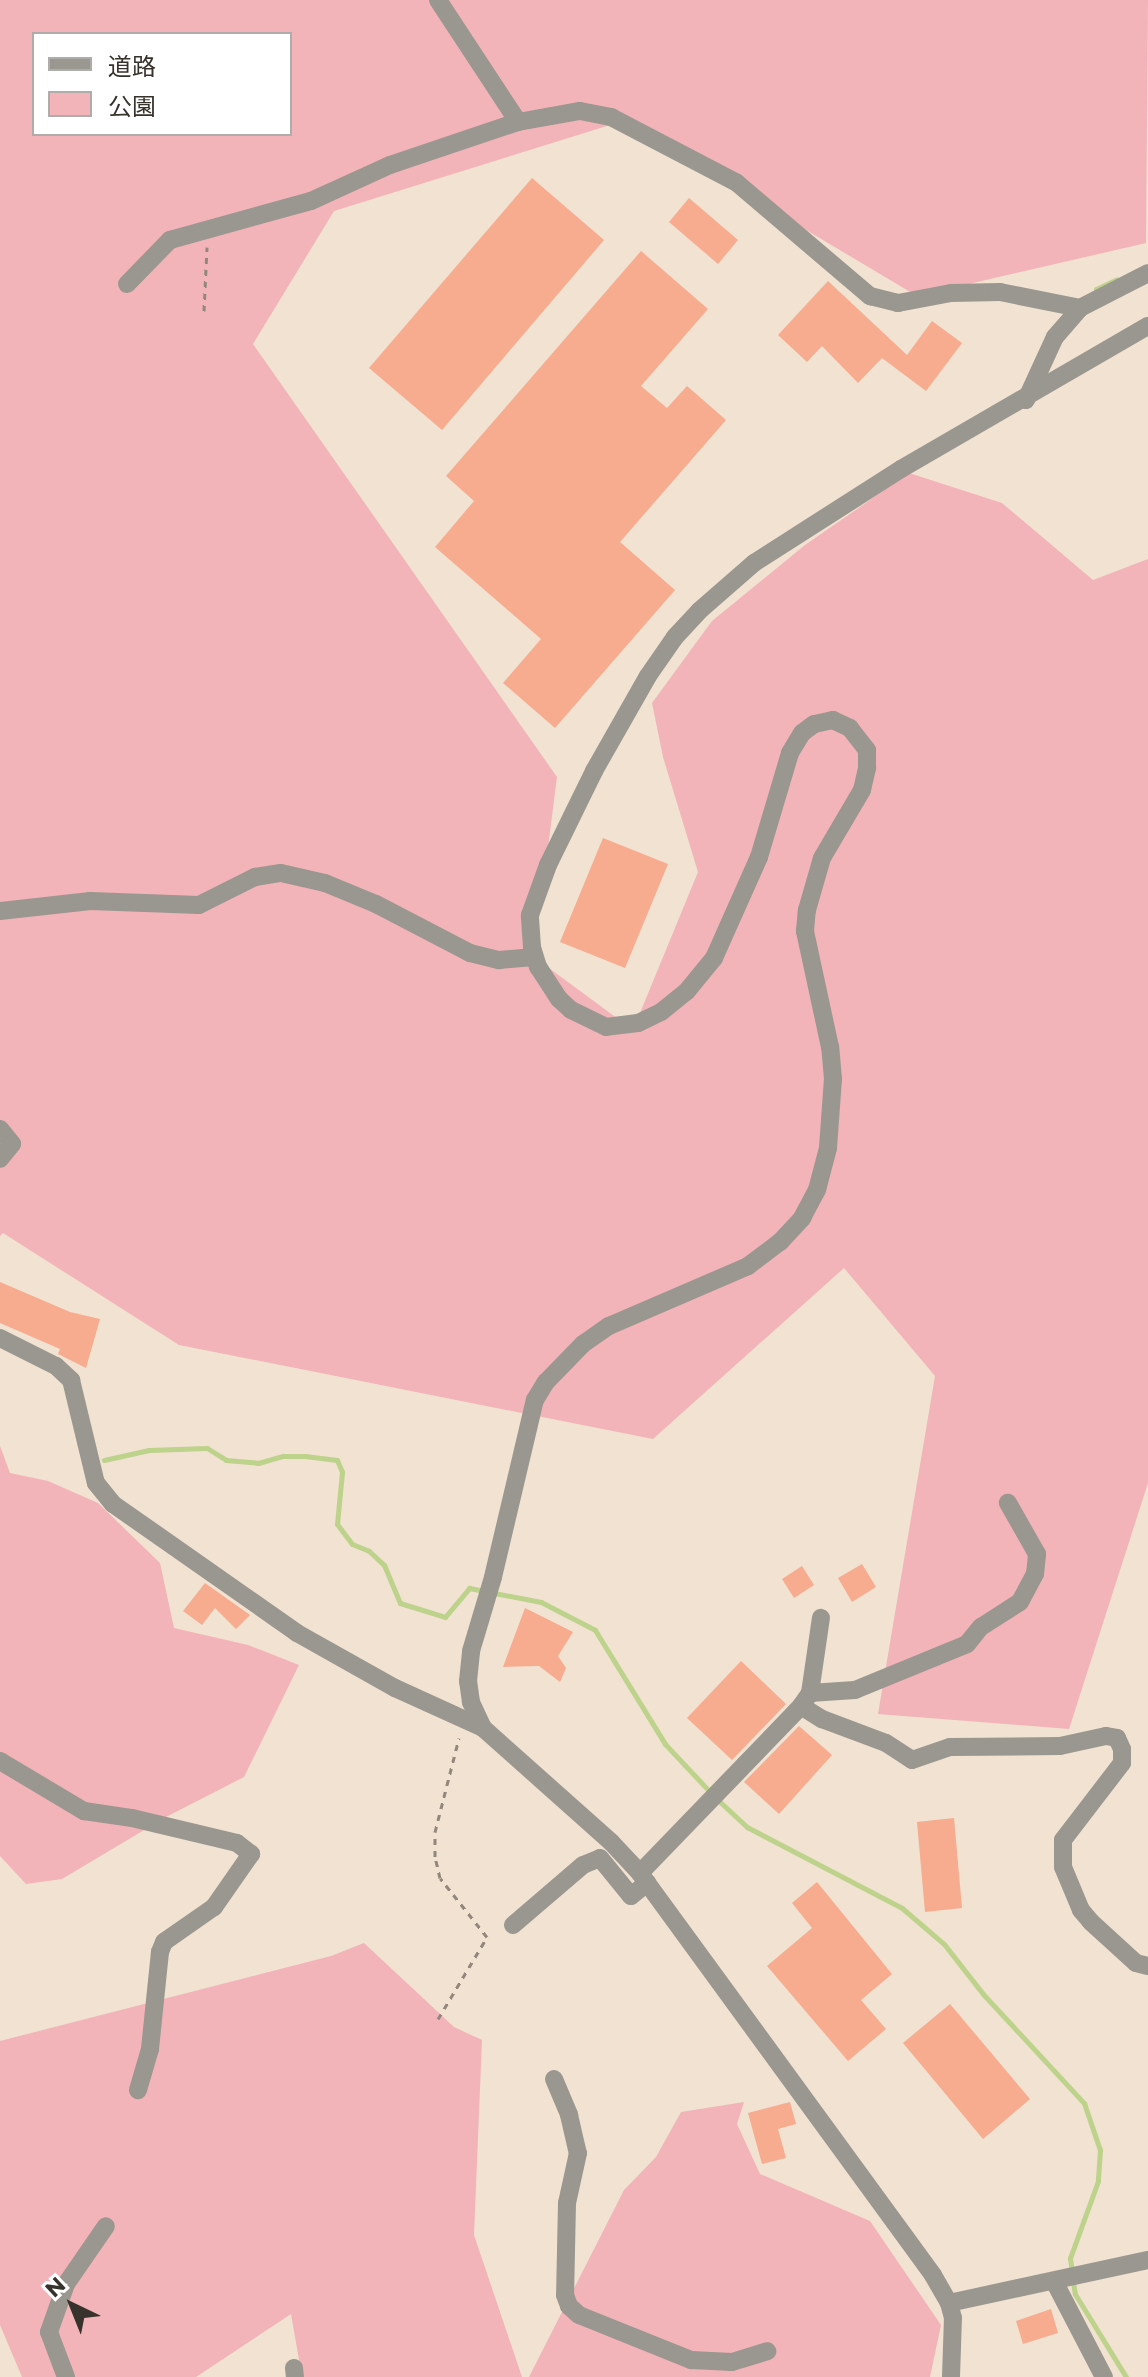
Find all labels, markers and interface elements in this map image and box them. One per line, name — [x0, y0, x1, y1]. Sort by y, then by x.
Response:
legend — [32, 32, 292, 136]
text: 道路 — [108, 52, 156, 81]
text: 公園 — [108, 92, 156, 121]
north arrow — [32, 2265, 112, 2345]
text: N — [40, 2271, 71, 2303]

